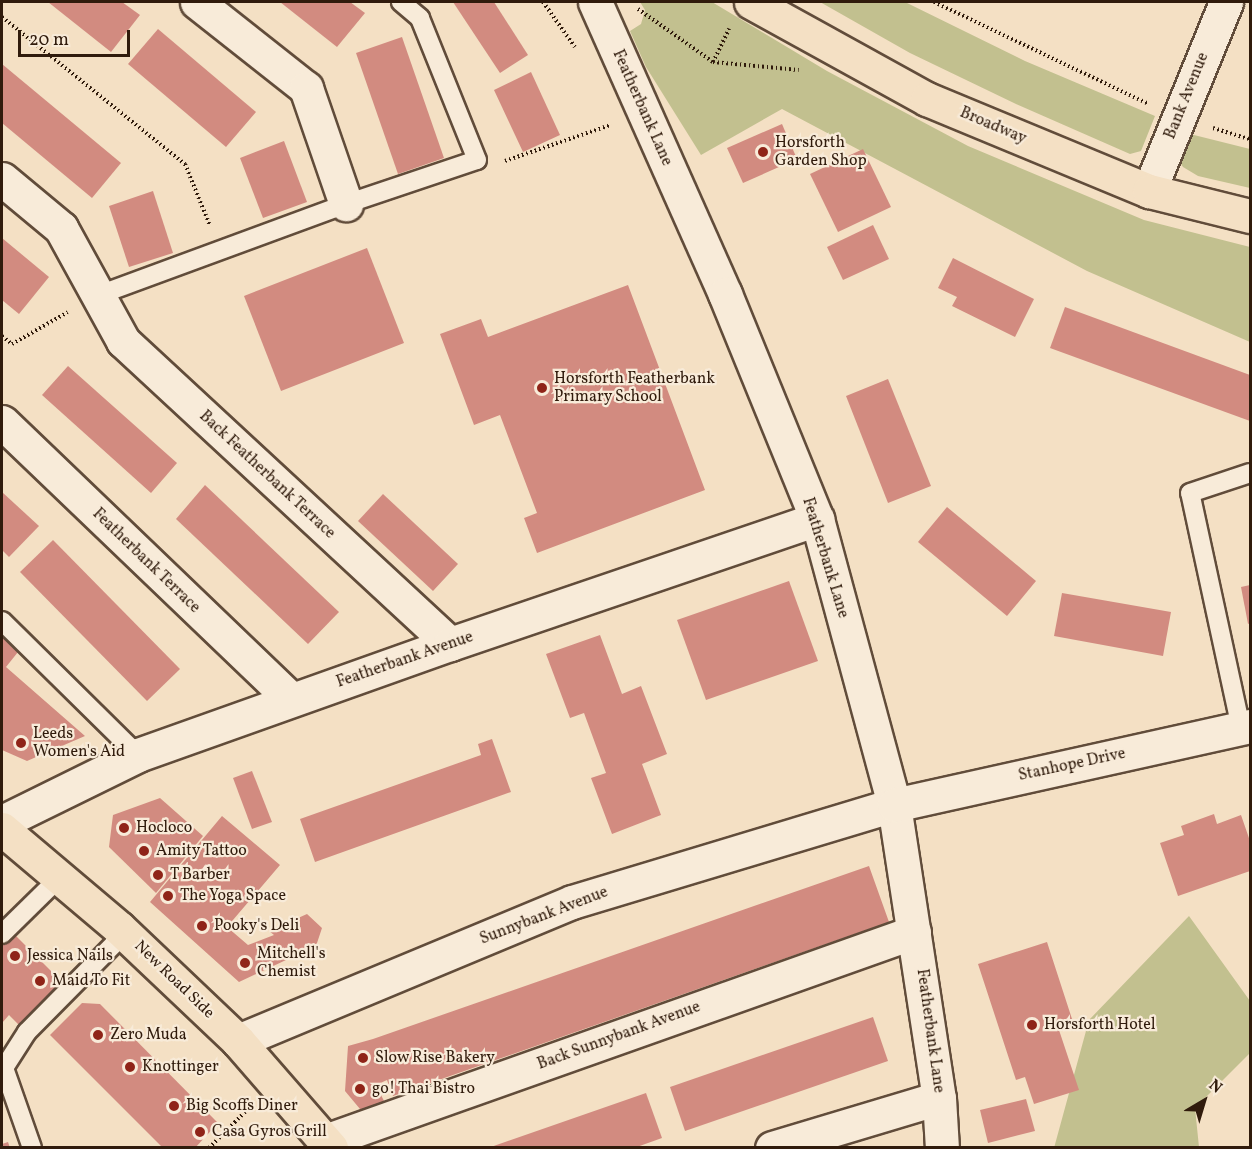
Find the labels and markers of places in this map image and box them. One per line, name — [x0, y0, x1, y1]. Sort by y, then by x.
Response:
place label: Horsforth Garden Shop — [775, 133, 867, 171]
marker: Horsforth Garden Shop — [756, 145, 770, 159]
place label: Horsforth Featherbank Primary School — [554, 369, 715, 407]
marker: Horsforth Featherbank Primary School — [535, 381, 549, 395]
place label: Leeds Women's Aid — [33, 724, 125, 762]
marker: Leeds Women's Aid — [14, 736, 28, 750]
place label: Hocloco — [136, 818, 192, 838]
marker: Hocloco — [117, 821, 131, 835]
place label: Amity Tattoo — [156, 841, 248, 861]
marker: Amity Tattoo — [137, 844, 151, 858]
place label: T Barber — [170, 865, 230, 885]
marker: T Barber — [151, 868, 165, 882]
place label: The Yoga Space — [180, 886, 287, 906]
marker: The Yoga Space — [161, 889, 175, 903]
place label: Pooky's Deli — [214, 916, 299, 936]
marker: Pooky's Deli — [195, 919, 209, 933]
place label: Mitchell's Chemist — [257, 944, 326, 982]
place label: Jessica Nails — [27, 946, 113, 966]
marker: Jessica Nails — [8, 949, 22, 963]
marker: Mitchell's Chemist — [238, 956, 252, 970]
place label: Maid To Fit — [52, 971, 131, 991]
marker: Maid To Fit — [33, 974, 47, 988]
place label: Horsforth Hotel — [1044, 1015, 1156, 1035]
marker: Horsforth Hotel — [1025, 1018, 1039, 1032]
place label: Zero Muda — [110, 1025, 187, 1045]
marker: Zero Muda — [91, 1028, 105, 1042]
place label: Slow Rise Bakery — [375, 1048, 495, 1068]
marker: Slow Rise Bakery — [356, 1051, 370, 1065]
place label: Knottinger — [142, 1057, 219, 1077]
marker: Knottinger — [123, 1060, 137, 1074]
place label: go! Thai Bistro — [372, 1079, 475, 1099]
marker: go! Thai Bistro — [353, 1082, 367, 1096]
place label: Big Scoffs Diner — [186, 1096, 298, 1116]
marker: Big Scoffs Diner — [167, 1099, 181, 1113]
place label: Casa Gyros Grill — [212, 1122, 327, 1142]
marker: Casa Gyros Grill — [193, 1125, 207, 1139]

